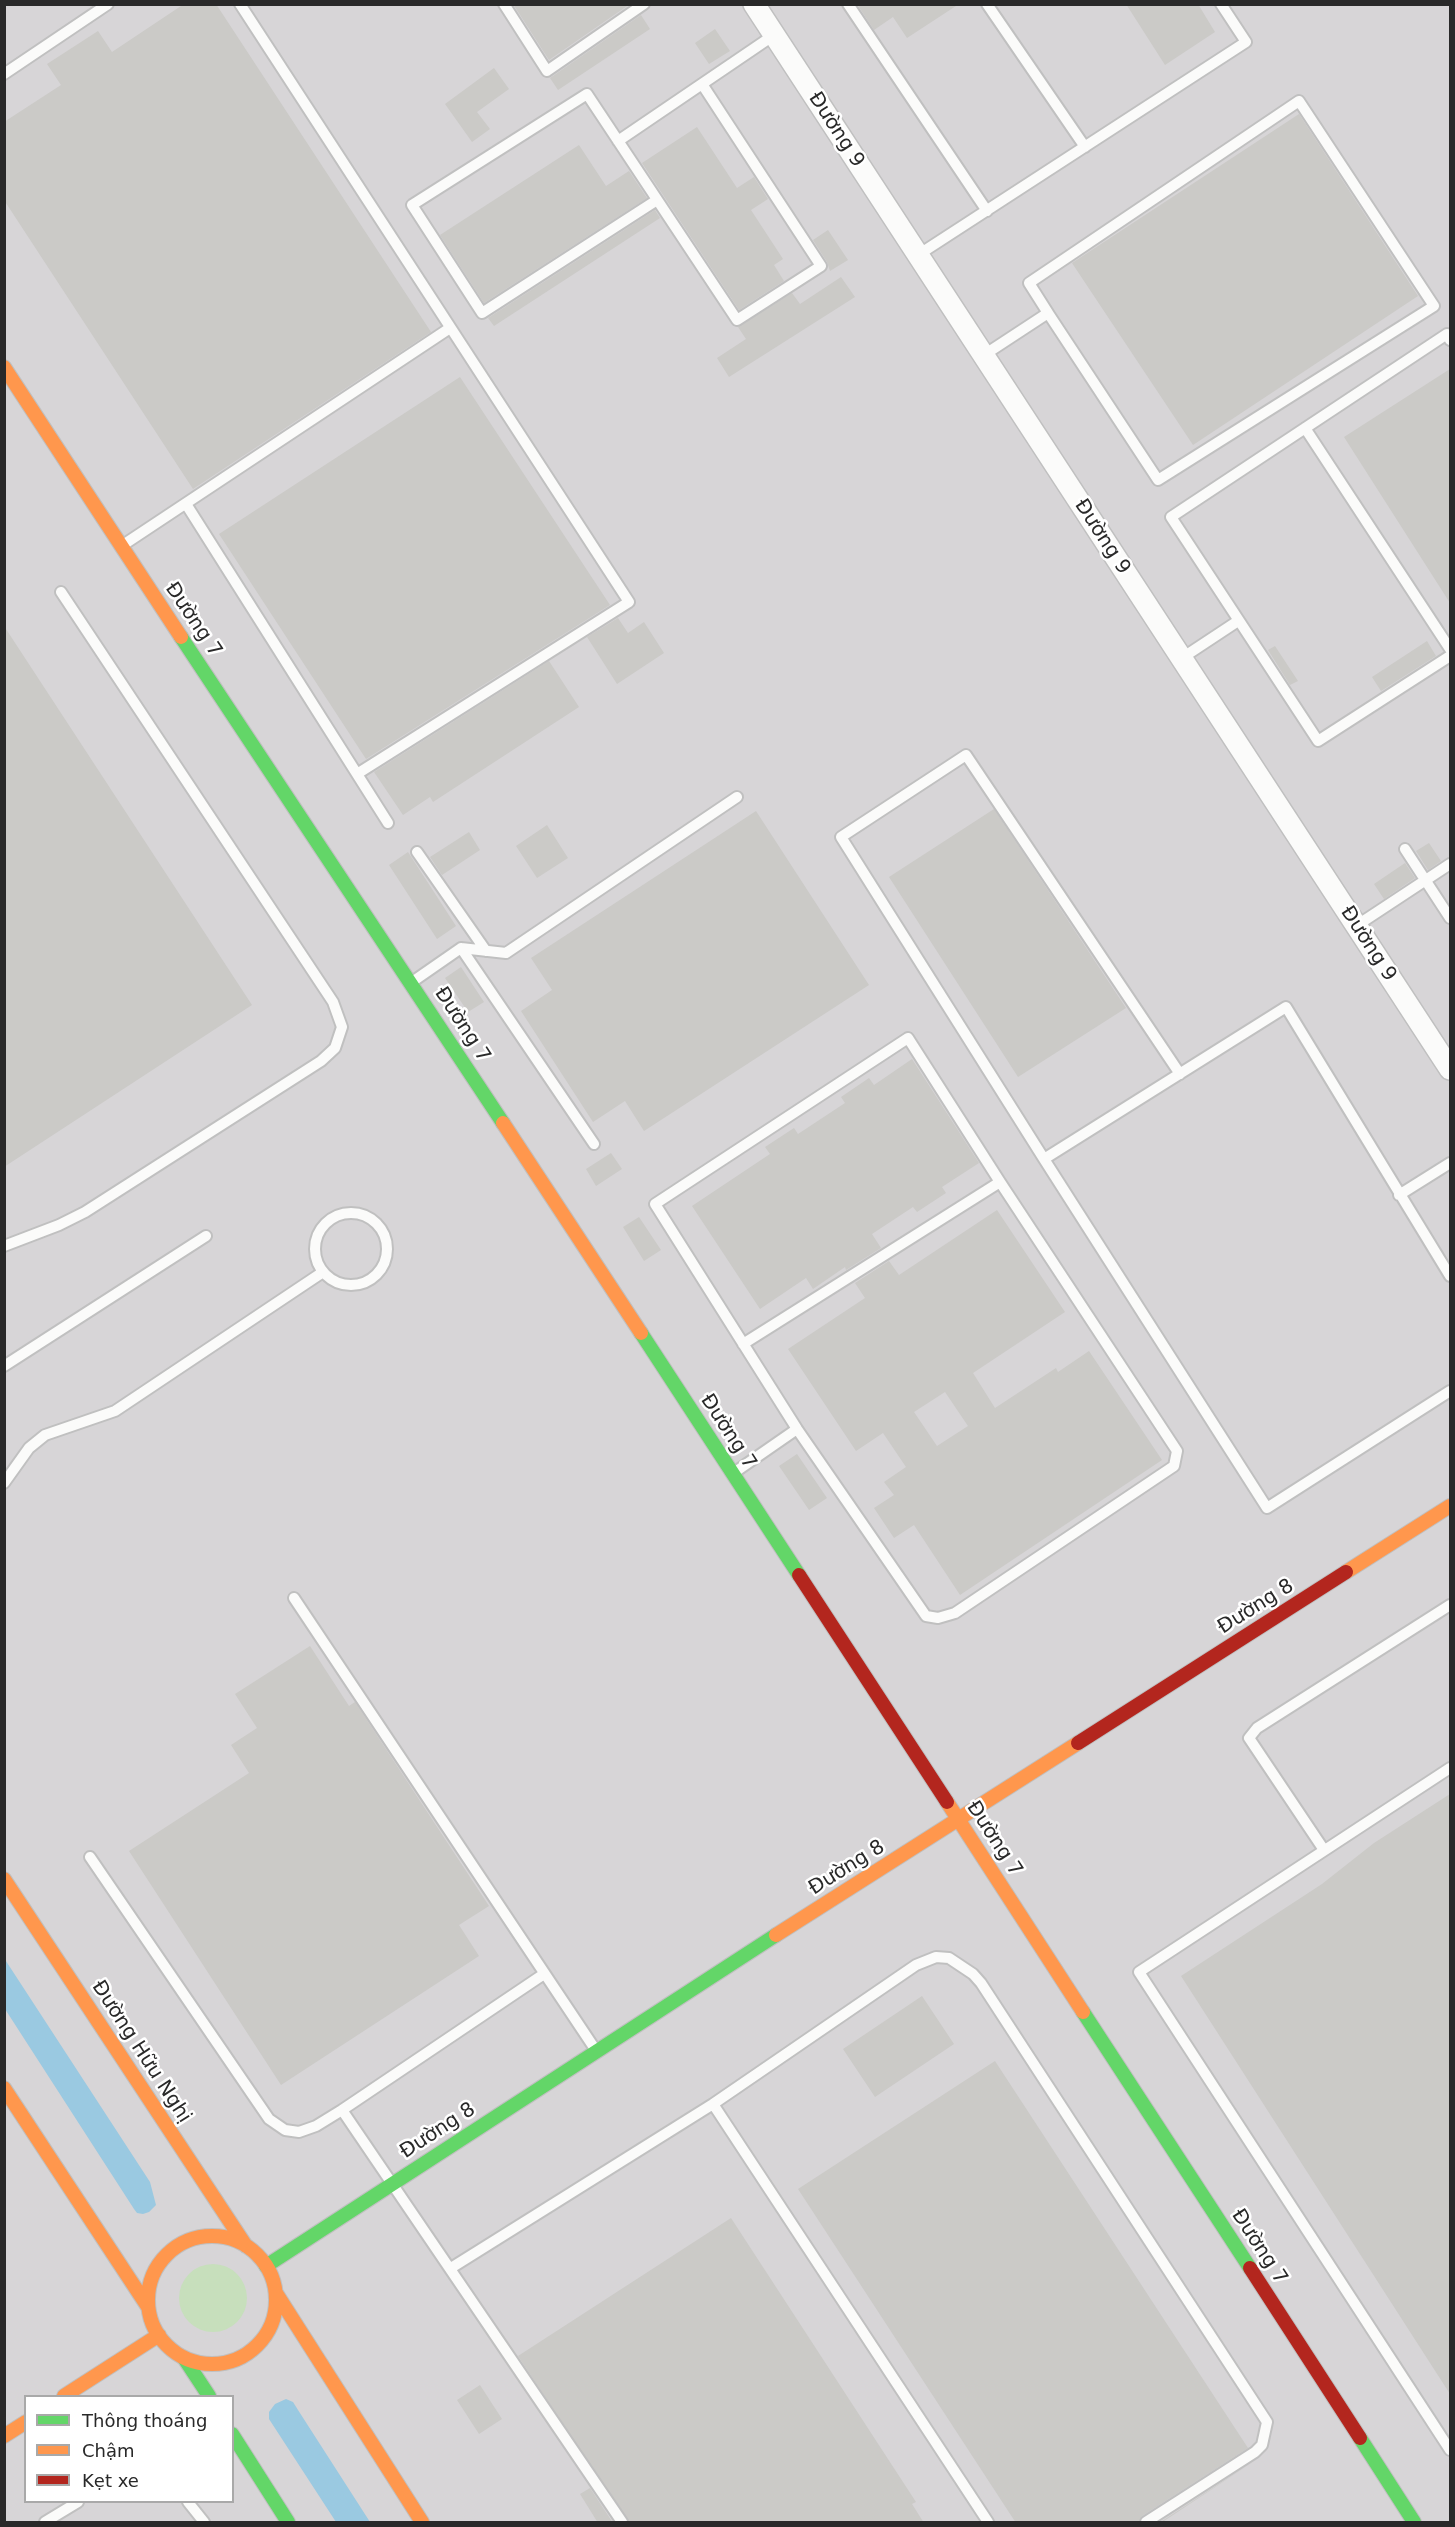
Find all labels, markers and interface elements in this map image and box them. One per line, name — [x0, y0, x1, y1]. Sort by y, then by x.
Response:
street label: Đường 9 — [803, 88, 869, 172]
street label: Đường 9 — [1069, 495, 1135, 579]
street label: Đường 7 — [159, 578, 227, 662]
street label: Đường 9 — [1335, 902, 1401, 986]
street label: Đường 7 — [429, 983, 495, 1067]
street label: Đường 7 — [695, 1390, 761, 1474]
street label: Đường 8 — [1214, 1574, 1298, 1640]
street label: Đường 7 — [961, 1797, 1027, 1881]
street label: Đường 8 — [805, 1835, 889, 1901]
street label: Đường Hữu Nghị — [86, 1976, 196, 2128]
street label: Đường 8 — [396, 2098, 480, 2164]
street label: Đường 7 — [1226, 2205, 1292, 2289]
legend — [24, 2395, 234, 2503]
text: Thông thoáng — [82, 2410, 207, 2431]
text: Chậm — [82, 2440, 135, 2461]
text: Kẹt xe — [82, 2470, 139, 2491]

